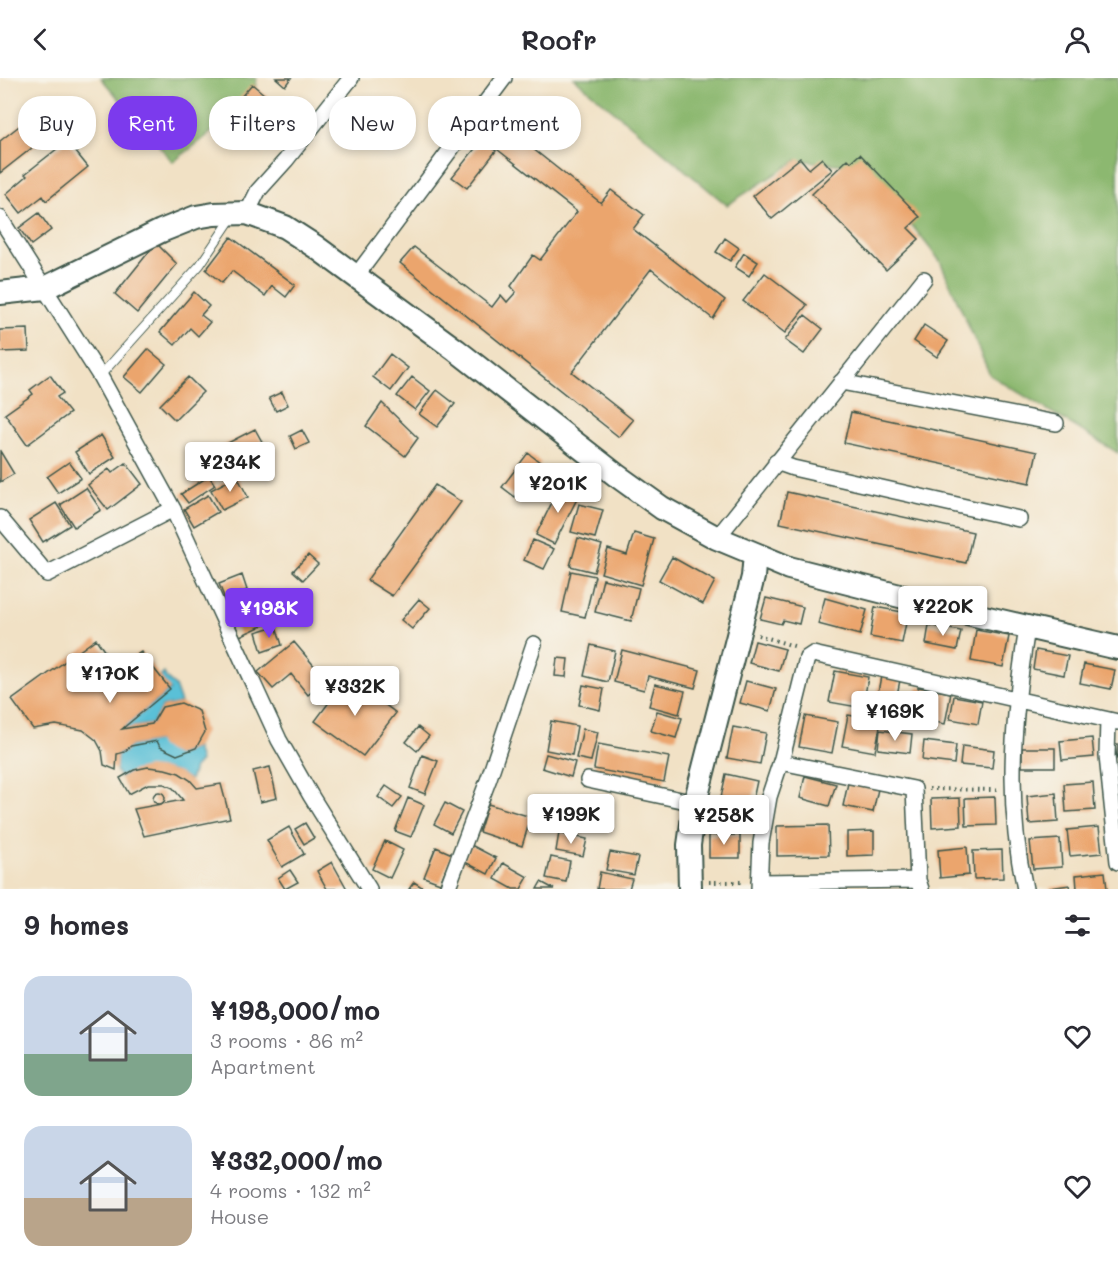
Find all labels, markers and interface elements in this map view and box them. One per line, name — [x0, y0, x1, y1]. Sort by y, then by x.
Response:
text: Roofr — [521, 22, 597, 57]
icon: back — [24, 23, 57, 56]
icon: person — [1061, 23, 1094, 56]
chip: Buy — [18, 96, 96, 150]
chip: Rent — [108, 96, 197, 150]
chip: Filters — [209, 96, 317, 150]
chip: New — [329, 96, 416, 150]
chip: Apartment — [428, 96, 581, 150]
pin: ¥234K — [188, 442, 272, 493]
text: ¥234K — [199, 448, 261, 474]
pin: ¥201K — [516, 463, 600, 514]
text: ¥201K — [528, 469, 588, 495]
pin: ¥220K — [901, 586, 985, 637]
pin: ¥198K — [227, 588, 311, 639]
text: ¥220K — [912, 592, 974, 618]
text: ¥198K — [239, 594, 299, 620]
pin: ¥170K — [68, 653, 152, 704]
text: ¥170K — [80, 659, 140, 685]
pin: ¥332K — [313, 666, 397, 717]
text: ¥332K — [324, 672, 386, 698]
pin: ¥169K — [853, 691, 937, 742]
text: ¥169K — [865, 697, 925, 723]
pin: ¥199K — [529, 794, 613, 845]
pin: ¥258K — [682, 795, 766, 846]
text: ¥199K — [541, 800, 601, 826]
text: ¥258K — [693, 801, 755, 827]
text: 9 homes — [24, 908, 129, 942]
icon: filters — [1061, 909, 1094, 942]
text: ¥198,000/mo — [210, 993, 380, 1027]
icon: home — [72, 1000, 144, 1072]
icon: heart — [1061, 1020, 1094, 1053]
text: 3 rooms · 86 m² — [210, 1027, 363, 1053]
text: Apartment — [210, 1053, 316, 1079]
text: ¥332,000/mo — [210, 1143, 383, 1177]
icon: home — [72, 1150, 144, 1222]
icon: heart — [1061, 1170, 1094, 1203]
text: 4 rooms · 132 m² — [210, 1177, 371, 1203]
text: House — [210, 1203, 269, 1229]

